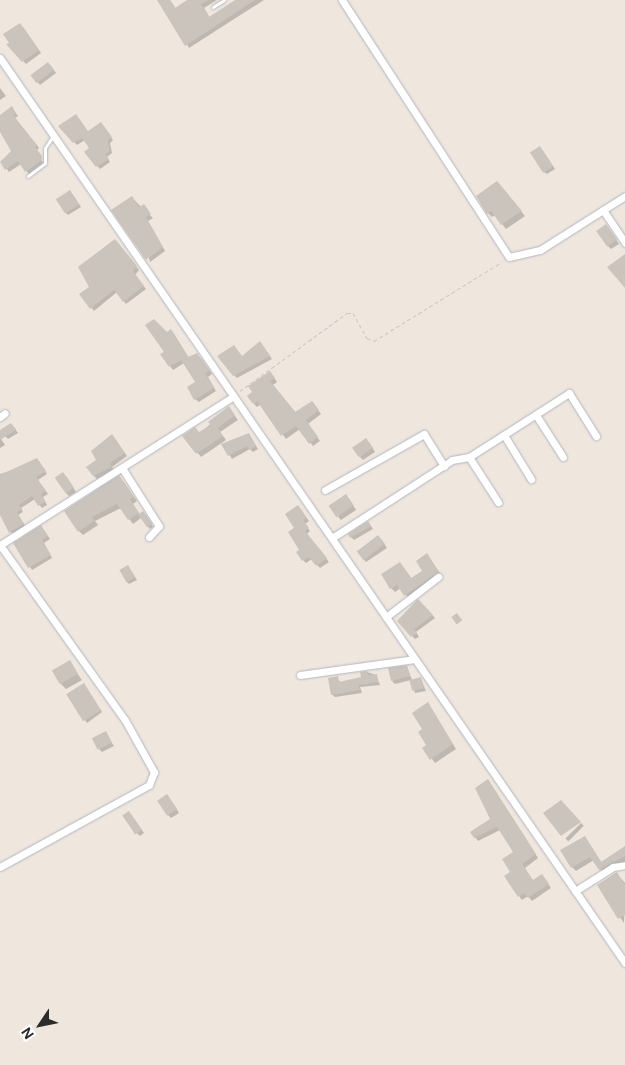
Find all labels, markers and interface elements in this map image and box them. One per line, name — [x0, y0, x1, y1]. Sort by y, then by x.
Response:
north arrow — [15, 1000, 65, 1050]
text: N — [17, 1024, 38, 1043]

